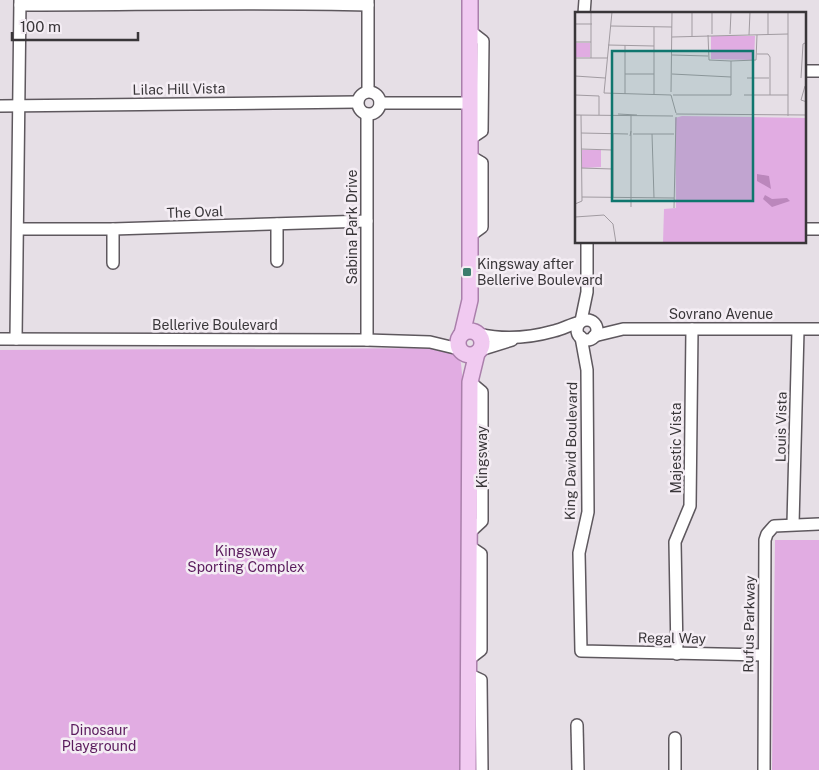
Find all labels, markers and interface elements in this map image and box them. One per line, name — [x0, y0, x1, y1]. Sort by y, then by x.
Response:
scale bar — [12, 10, 139, 42]
inset map — [575, 12, 806, 244]
text: 100 m — [20, 18, 61, 35]
street label: Lilac Hill Vista — [132, 80, 226, 98]
street label: Sabina Park Drive — [344, 169, 360, 284]
street label: The Oval — [166, 203, 224, 221]
place label: Kingsway after Bellerive Boulevard — [477, 256, 603, 288]
marker: Kingsway after Bellerive Boulevard — [461, 266, 473, 278]
street label: Sovrano Avenue — [669, 306, 773, 322]
street label: Bellerive Boulevard — [152, 317, 278, 333]
street label: King David Boulevard — [562, 382, 580, 520]
street label: Louis Vista — [772, 392, 790, 462]
street label: Majestic Vista — [668, 402, 684, 494]
street label: Kingsway — [474, 425, 490, 488]
park label: Kingsway Sporting Complex — [187, 543, 305, 575]
street label: Rufus Parkway — [740, 575, 758, 673]
street label: Regal Way — [638, 629, 707, 647]
park label: Dinosaur Playground — [62, 722, 136, 754]

